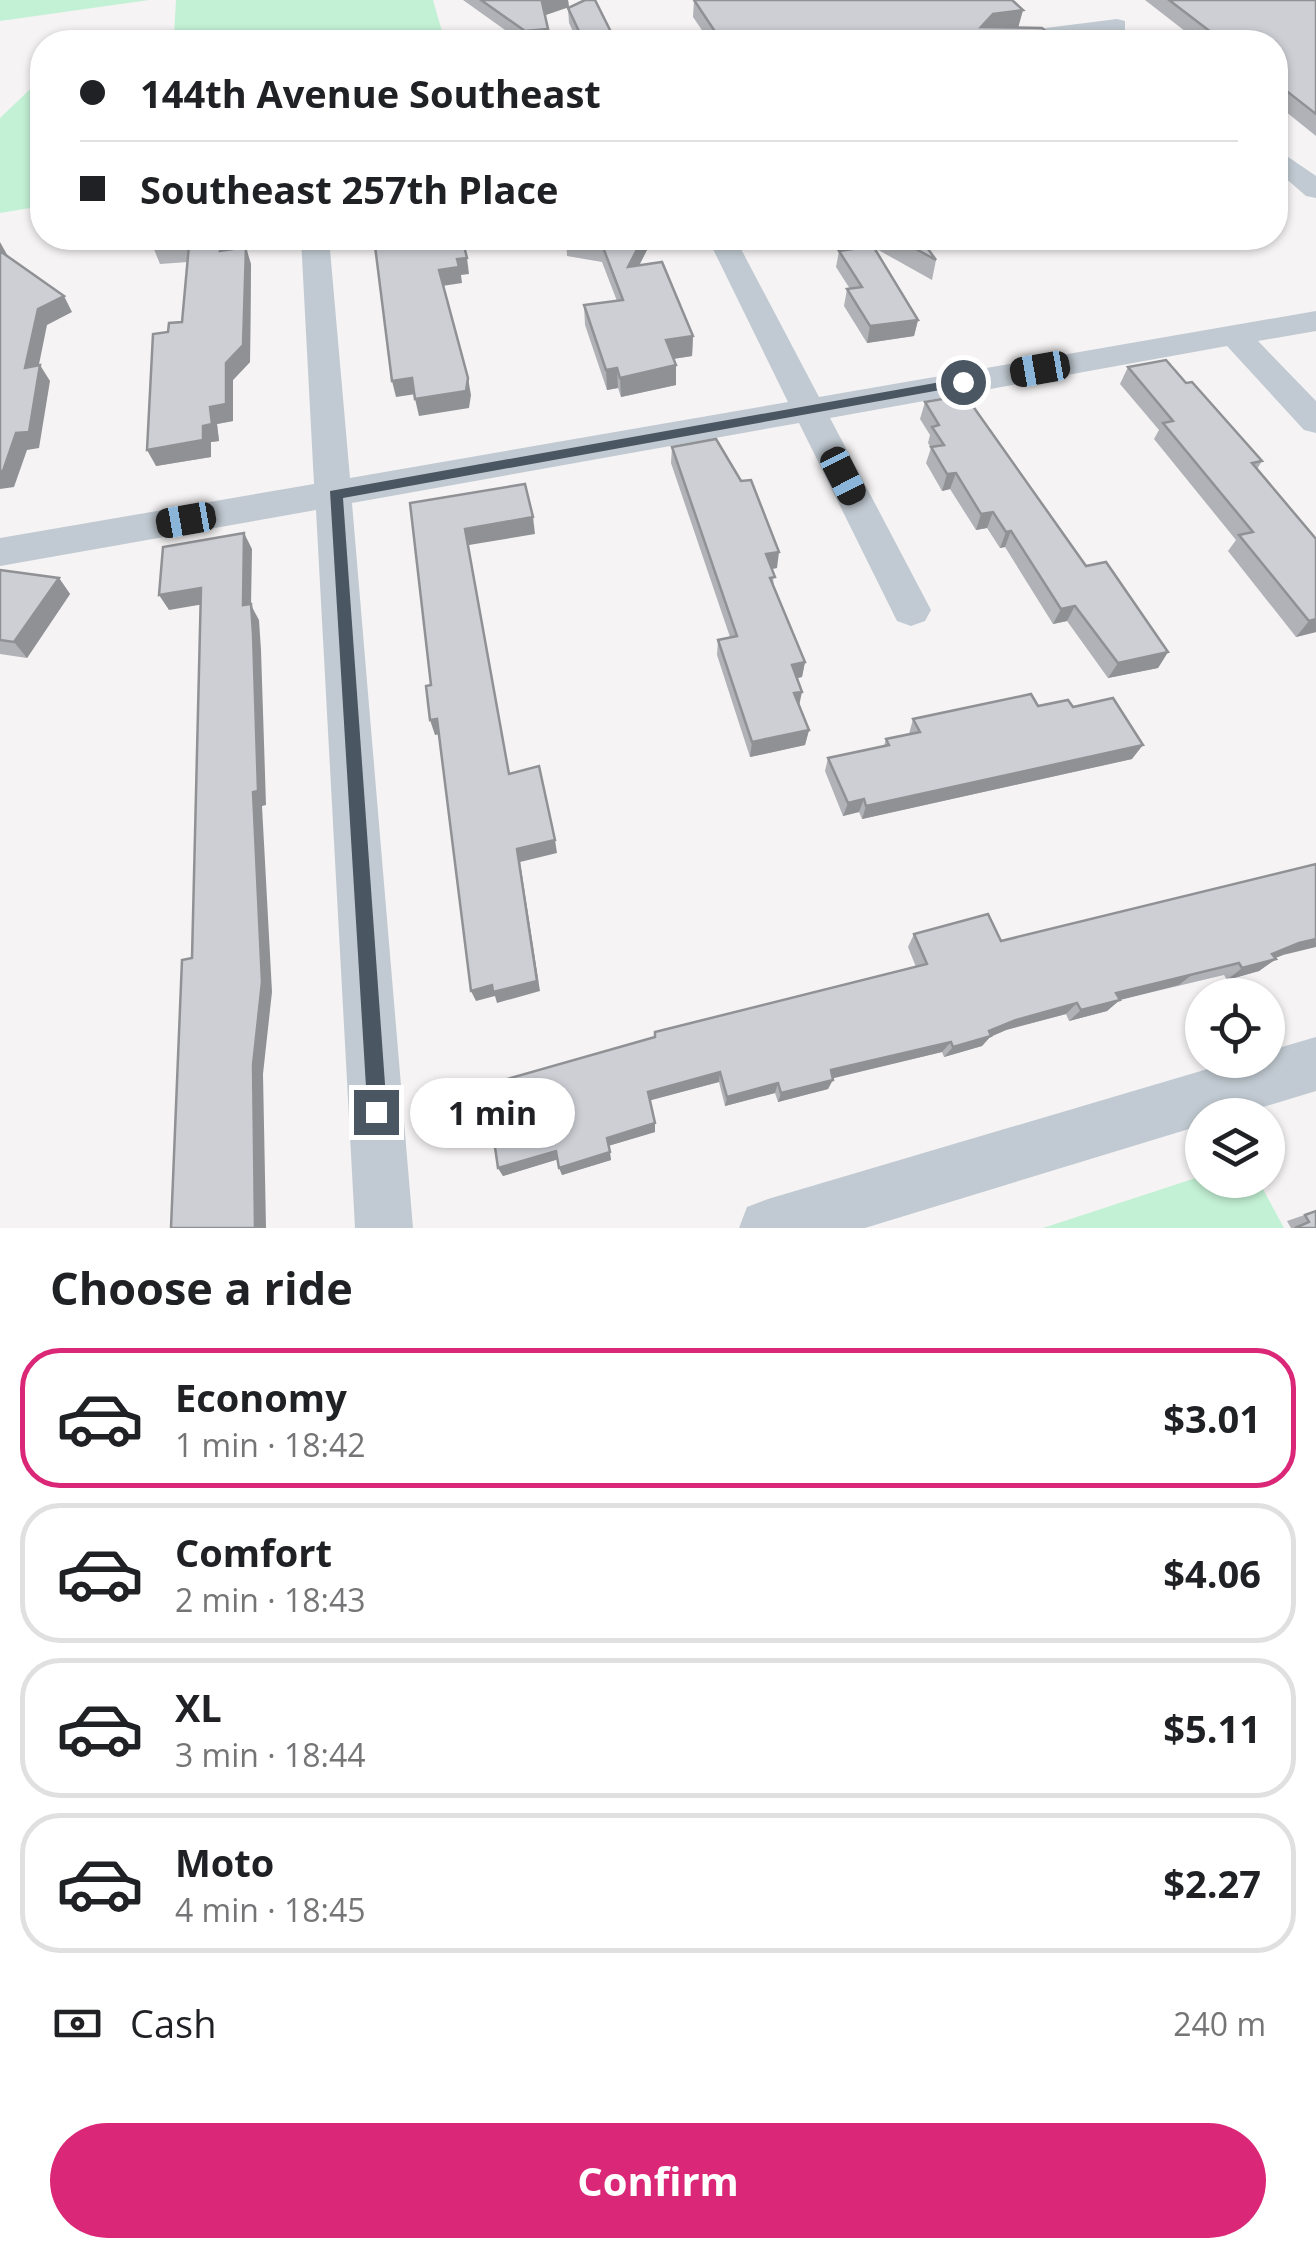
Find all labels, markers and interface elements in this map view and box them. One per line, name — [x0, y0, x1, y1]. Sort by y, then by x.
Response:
text: 144th Avenue Southeast — [140, 67, 601, 119]
text: Southeast 257th Place — [140, 163, 558, 215]
car — [1008, 349, 1072, 389]
route start — [941, 360, 986, 405]
car — [816, 442, 870, 510]
car — [154, 500, 218, 540]
map controls — [1185, 978, 1285, 1198]
button: locate — [1185, 978, 1285, 1078]
callout: 1 min — [411, 1077, 576, 1147]
route end — [354, 1090, 399, 1135]
text: 1 min — [448, 1091, 537, 1134]
button: layers — [1185, 1098, 1285, 1198]
text: Choose a ride — [50, 1257, 353, 1318]
text: Economy — [175, 1371, 347, 1423]
icon: car — [55, 1373, 145, 1463]
text: $3.01 — [1163, 1392, 1261, 1444]
text: 1 min · 18:42 — [175, 1423, 366, 1466]
text: Comfort — [175, 1526, 332, 1578]
icon: car — [55, 1528, 145, 1618]
text: $4.06 — [1163, 1547, 1261, 1599]
text: 2 min · 18:43 — [175, 1578, 366, 1621]
text: XL — [175, 1681, 222, 1733]
icon: car — [55, 1683, 145, 1773]
text: $5.11 — [1163, 1702, 1261, 1754]
text: 3 min · 18:44 — [175, 1733, 366, 1776]
text: Moto — [175, 1836, 274, 1888]
icon: car — [55, 1838, 145, 1928]
text: $2.27 — [1163, 1857, 1261, 1909]
text: 4 min · 18:45 — [175, 1888, 366, 1931]
icon: cash — [50, 1996, 105, 2051]
text: Cash — [130, 1997, 216, 2049]
text: 240 m — [1173, 2002, 1266, 2045]
button: Confirm — [50, 2123, 1266, 2238]

